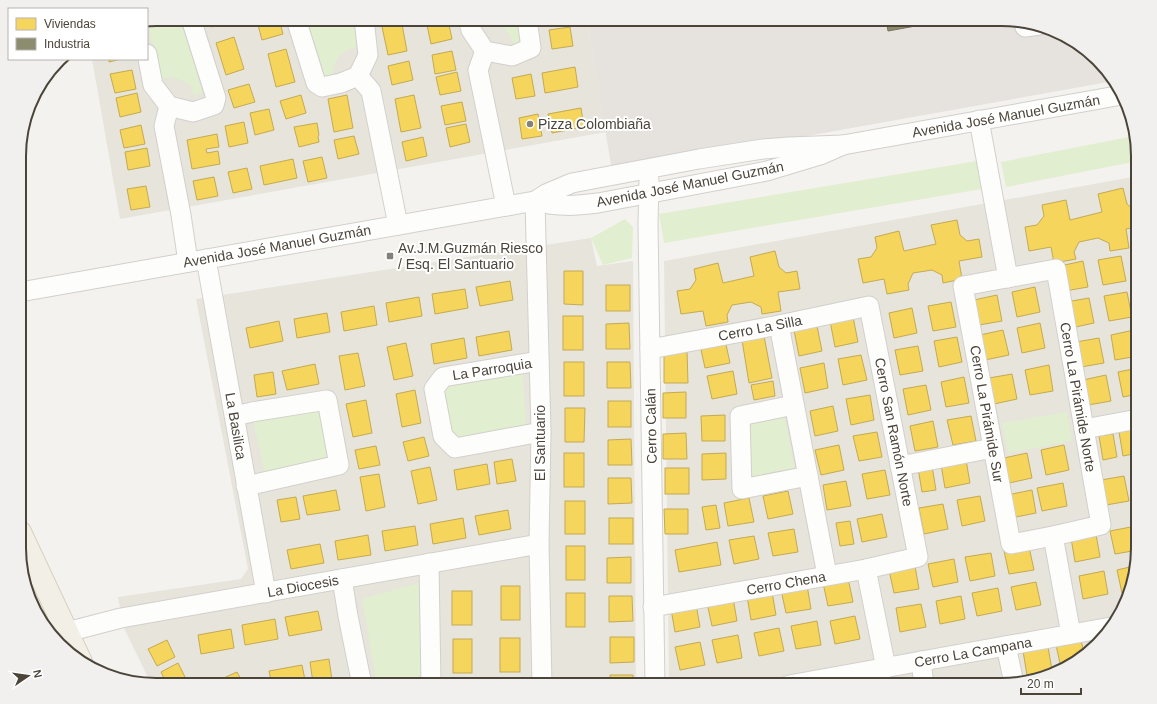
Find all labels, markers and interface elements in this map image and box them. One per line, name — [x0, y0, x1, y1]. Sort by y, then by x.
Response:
legend — [8, 8, 148, 60]
text: Viviendas — [44, 17, 96, 31]
text: Industria — [44, 37, 90, 51]
street label: Avenida José Manuel Guzmán — [911, 92, 1101, 140]
place label: Pizza Colombiaña — [538, 116, 651, 132]
marker: Pizza Colombiaña — [525, 119, 535, 129]
street label: Avenida José Manuel Guzmán — [595, 158, 785, 210]
street label: Avenida José Manuel Guzmán — [182, 222, 372, 270]
place label: Av.J.M.Guzmán Riesco / Esq. El Santuario — [398, 240, 543, 272]
marker: Av.J.M.Guzmán Riesco / Esq. El Santuario — [385, 251, 395, 261]
street label: Cerro La Silla — [717, 312, 803, 344]
street label: Cerro La Pirámide Norte — [1057, 321, 1099, 473]
street label: Cerro La Pirámide Sur — [967, 344, 1007, 484]
street label: La Parroquia — [451, 355, 533, 383]
street label: Cerro San Ramón Norte — [872, 356, 916, 508]
street label: Cerro Calán — [642, 388, 660, 464]
street label: La Basilica — [222, 391, 250, 461]
street label: El Santuario — [532, 405, 548, 481]
street label: Cerro Chena — [745, 568, 827, 598]
street label: La Diocesis — [266, 572, 340, 600]
street label: Cerro La Campana — [913, 634, 1033, 670]
north arrow — [8, 656, 48, 696]
text: N — [31, 669, 44, 679]
scale bar — [1021, 670, 1081, 696]
text: 20 m — [1027, 677, 1054, 691]

